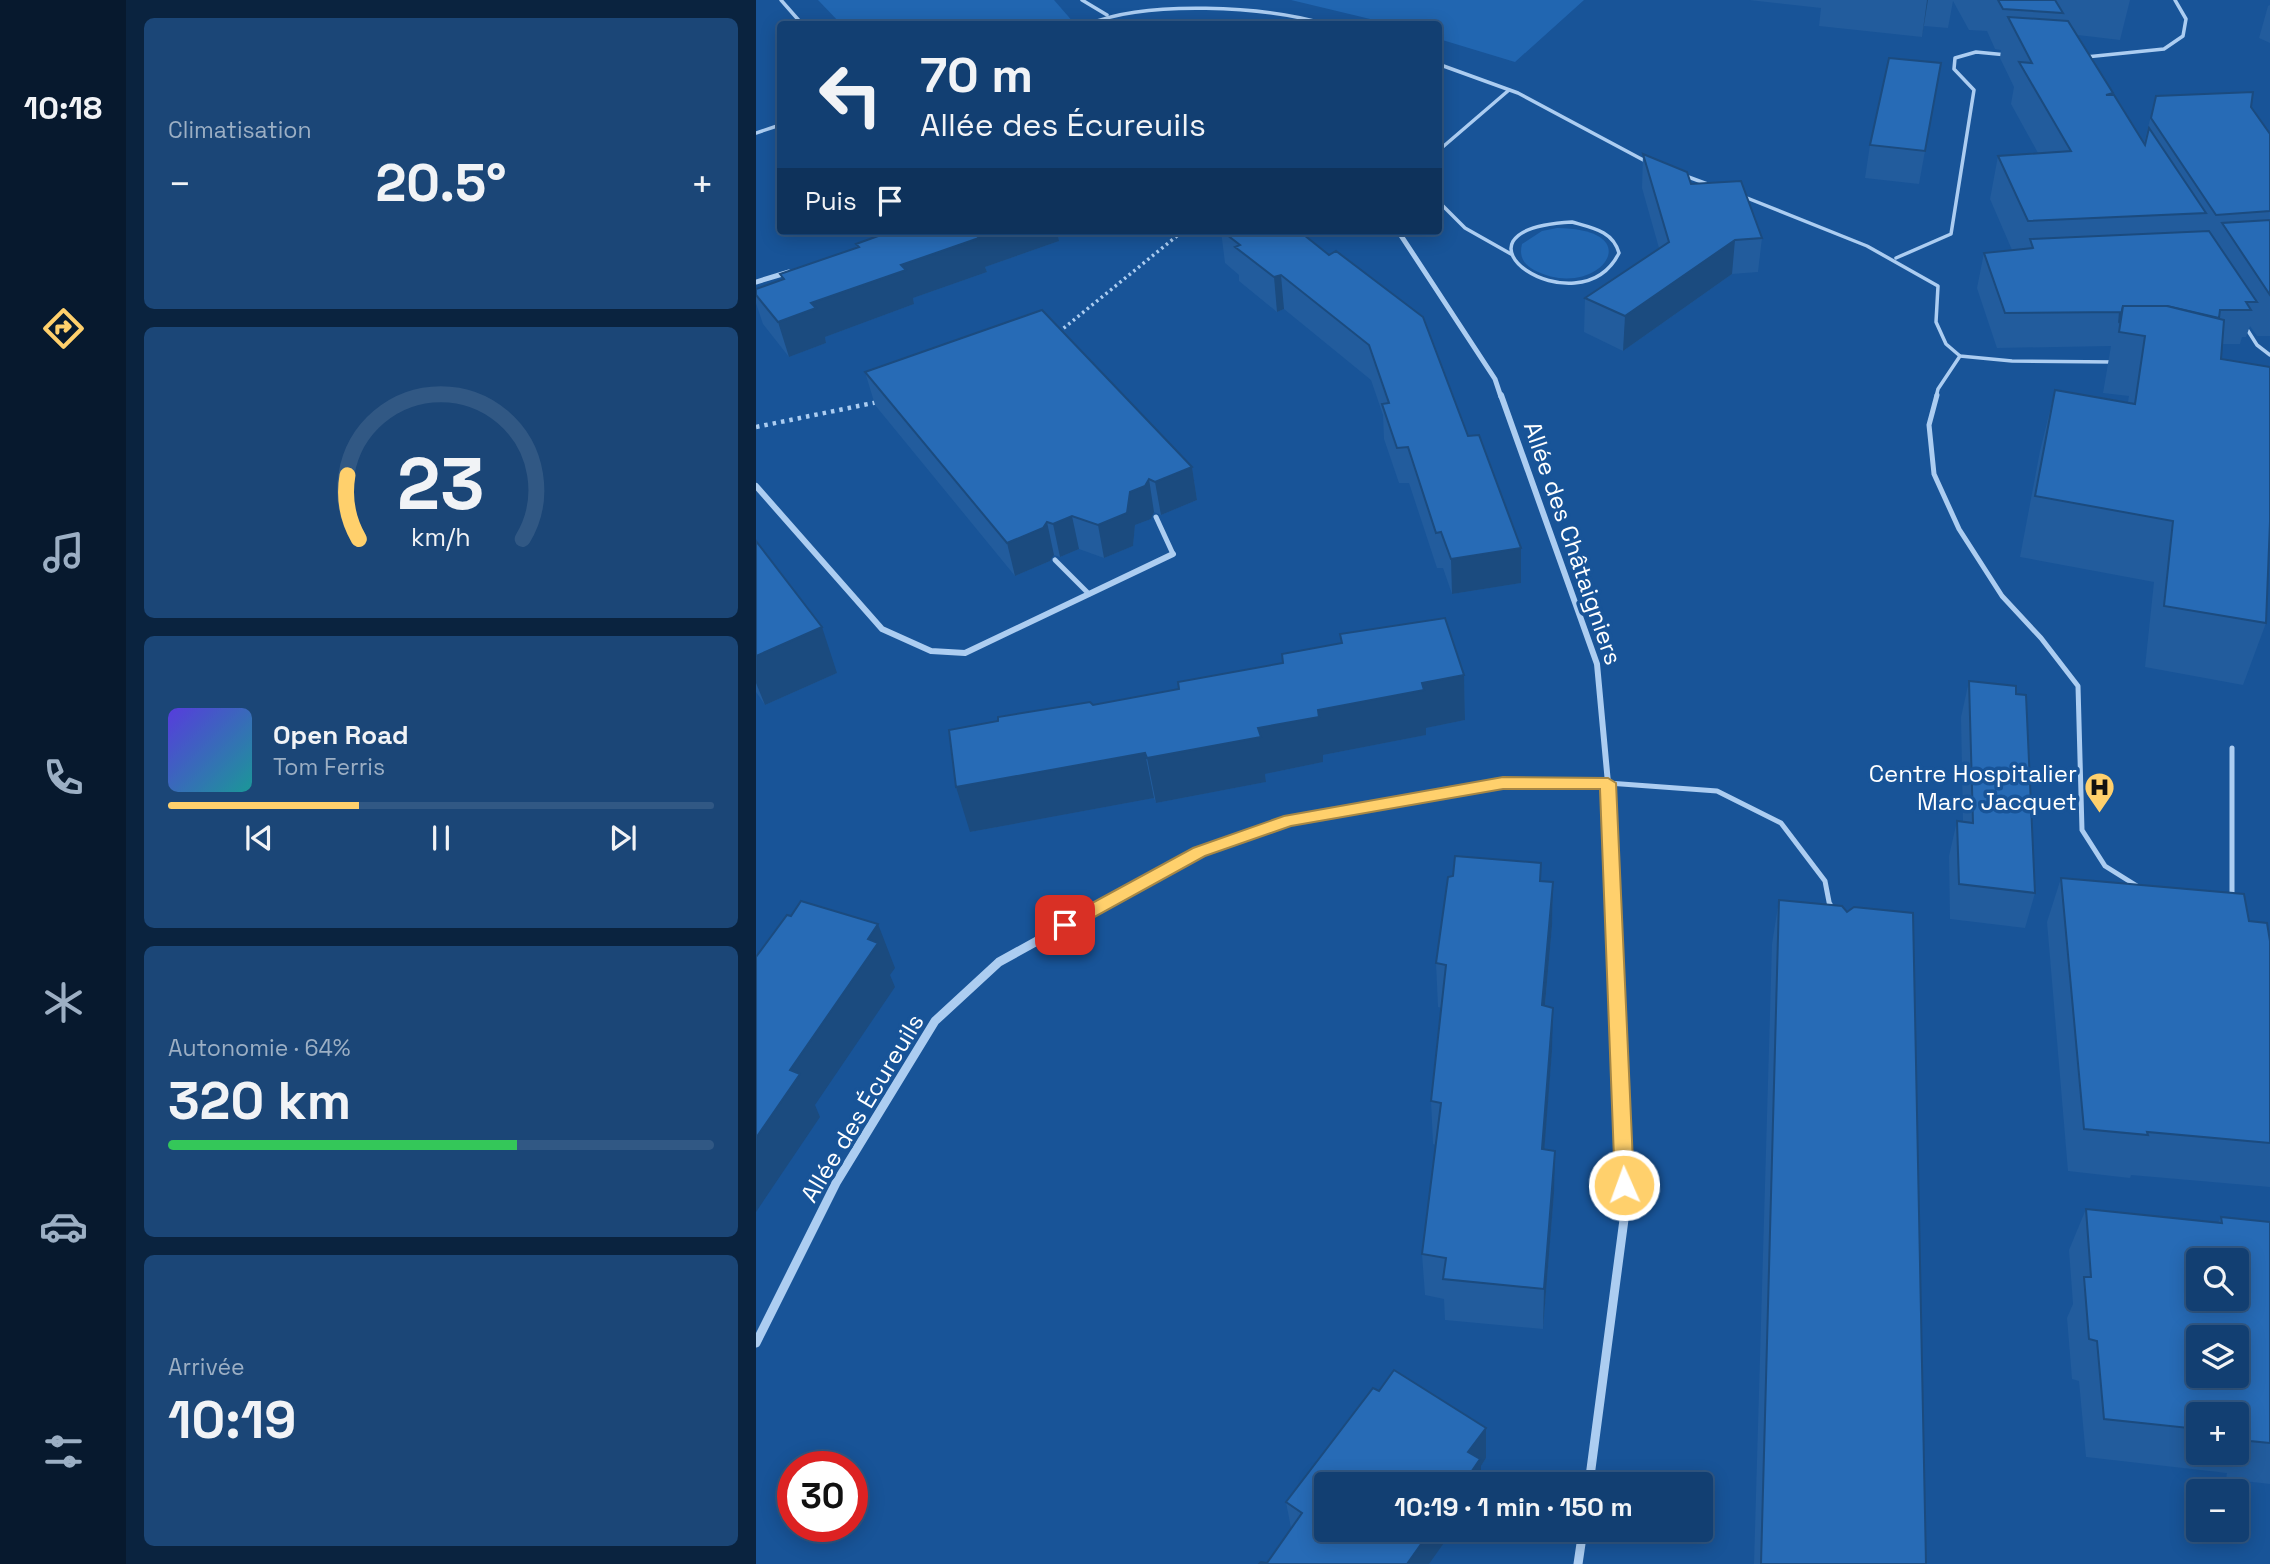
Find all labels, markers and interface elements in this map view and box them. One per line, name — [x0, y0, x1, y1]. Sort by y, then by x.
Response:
text: 70 m — [920, 44, 1033, 106]
icon: left — [805, 49, 896, 140]
text: 10:18 — [24, 88, 102, 128]
text: Allée des Écureuils — [920, 105, 1206, 145]
text: Climatisation — [168, 115, 312, 145]
text: 20.5° — [375, 150, 507, 216]
text: − — [168, 160, 192, 208]
text: + — [690, 160, 714, 208]
icon: arrive — [871, 182, 909, 220]
text: Puis — [805, 184, 857, 218]
icon: directions — [39, 304, 88, 353]
street label: Allée des Châtaigniers — [1517, 417, 1629, 669]
text: 23 — [397, 437, 485, 530]
text: km/h — [411, 521, 471, 553]
icon: music — [39, 528, 88, 577]
text: Open Road — [273, 718, 409, 752]
text: Tom Ferris — [273, 752, 385, 782]
icon: phone — [39, 753, 88, 802]
place label: Centre Hospitalier Marc Jacquet — [1869, 758, 2077, 817]
hospital icon: Centre Hospitalier Marc Jacquet — [2083, 770, 2117, 814]
icon: previous — [240, 819, 278, 857]
icon: pause — [422, 819, 460, 857]
icon: next — [604, 819, 642, 857]
pin — [1035, 895, 1095, 955]
icon: arrive — [1046, 906, 1084, 944]
icon: climate — [39, 978, 88, 1027]
street label: Allée des Écureuils — [793, 1008, 931, 1208]
text: Autonomie · 64% — [168, 1033, 351, 1063]
text: 320 km — [168, 1068, 351, 1134]
position arrow — [1587, 1148, 1661, 1222]
icon: car — [39, 1202, 88, 1251]
map controls — [2186, 1248, 2249, 1542]
button: search — [2186, 1248, 2249, 1311]
button: layers — [2186, 1325, 2249, 1388]
text: Arrivée — [168, 1352, 245, 1382]
text: 10:19 — [168, 1387, 296, 1453]
button: + — [2186, 1402, 2249, 1465]
icon: filters — [39, 1427, 88, 1476]
speed limit sign: 30 — [777, 1451, 868, 1542]
button: − — [2186, 1479, 2249, 1542]
text: 10:19 · 1 min · 150 m — [1394, 1490, 1633, 1524]

